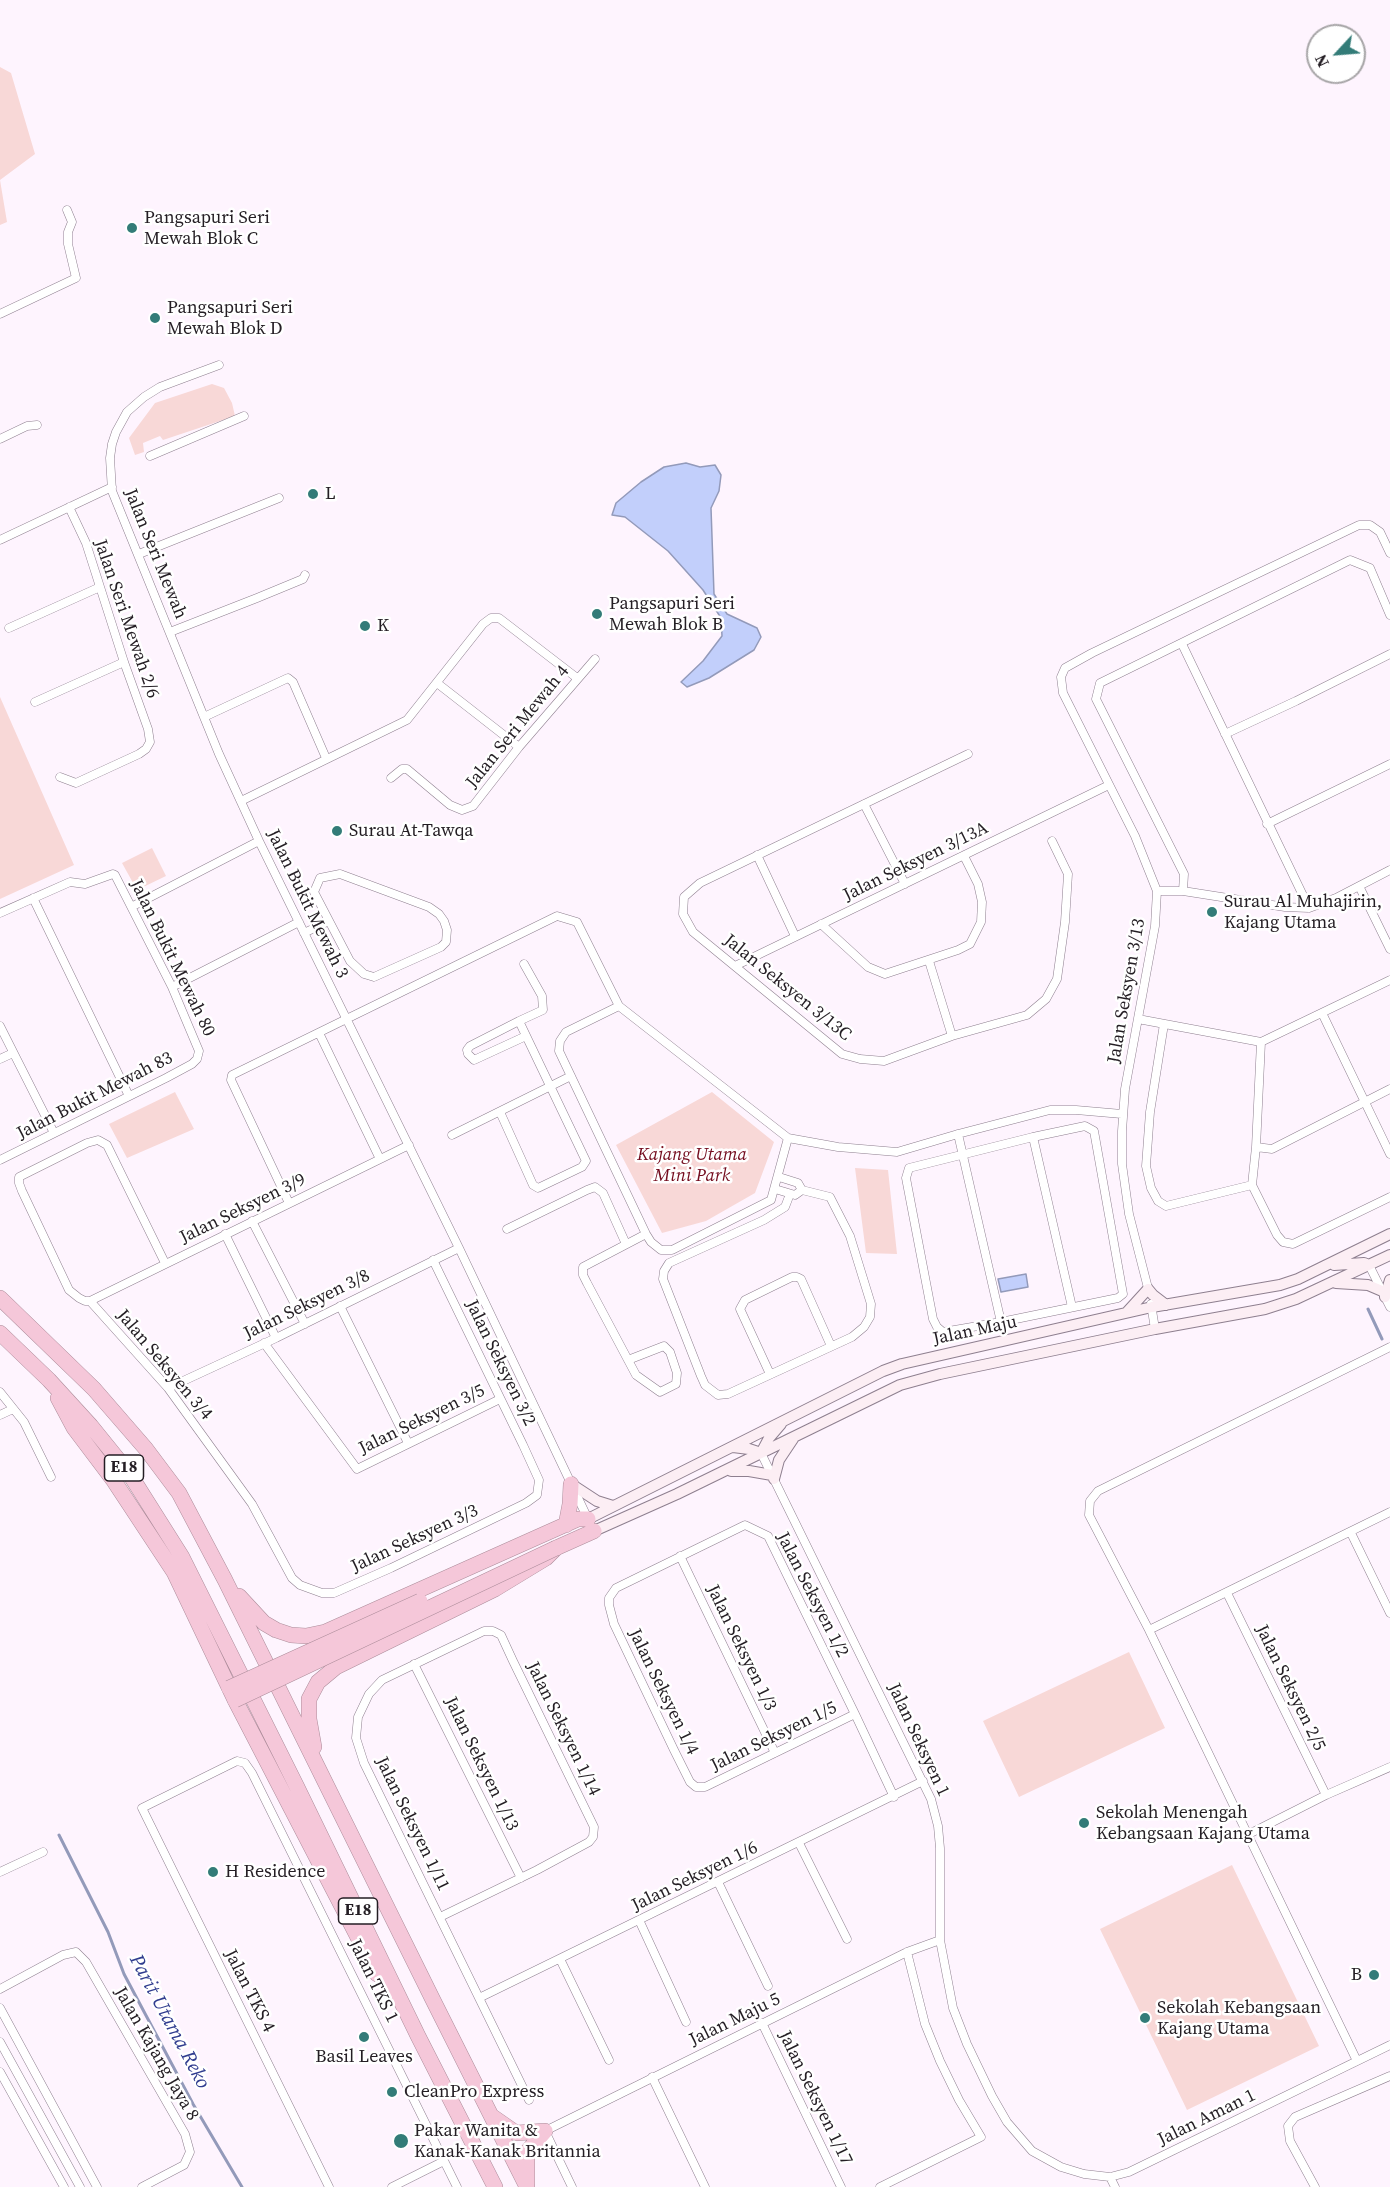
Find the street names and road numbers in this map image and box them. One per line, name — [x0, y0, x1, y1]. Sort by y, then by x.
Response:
street label: Jalan Seri Mewah — [119, 486, 191, 622]
street label: Jalan Seri Mewah 2/6 — [89, 537, 163, 701]
street label: Jalan Seri Mewah 4 — [462, 661, 574, 793]
street label: Jalan Seksyen 3/13A — [840, 818, 992, 906]
street label: Jalan Bukit Mewah 3 — [262, 826, 352, 982]
street label: Jalan Bukit Mewah 80 — [125, 876, 219, 1040]
street label: Jalan Seksyen 3/13 — [1104, 917, 1150, 1065]
street label: Jalan Seksyen 3/13C — [719, 930, 855, 1046]
street label: Jalan Bukit Mewah 83 — [13, 1047, 177, 1145]
street label: Jalan Seksyen 3/9 — [176, 1169, 310, 1249]
street label: Jalan Seksyen 3/8 — [240, 1265, 374, 1345]
street label: Jalan Seksyen 3/2 — [460, 1296, 540, 1430]
street label: Jalan Seksyen 3/4 — [112, 1305, 216, 1425]
street label: Jalan Maju — [931, 1312, 1019, 1350]
street label: Jalan Seksyen 3/5 — [355, 1380, 489, 1460]
road number: E18 — [104, 1455, 144, 1481]
street label: Jalan Seksyen 3/3 — [348, 1500, 482, 1578]
street label: Jalan Seksyen 1/2 — [771, 1529, 853, 1661]
street label: Jalan Seksyen 1/3 — [701, 1581, 781, 1715]
street label: Jalan Seksyen 2/5 — [1250, 1621, 1330, 1755]
street label: Jalan Seksyen 1/4 — [623, 1625, 703, 1759]
street label: Jalan Seksyen 1/14 — [521, 1658, 605, 1800]
street label: Jalan Seksyen 1 — [882, 1680, 954, 1800]
street label: Jalan Seksyen 1/13 — [439, 1693, 523, 1835]
street label: Jalan Seksyen 1/5 — [707, 1697, 841, 1777]
street label: Jalan Seksyen 1/11 — [370, 1753, 454, 1895]
street label: Jalan Seksyen 1/6 — [628, 1837, 762, 1917]
road number: E18 — [338, 1898, 378, 1924]
street label: Jalan TKS 1 — [344, 1936, 402, 2026]
street label: Jalan TKS 4 — [219, 1946, 279, 2036]
street label: Jalan Kajang Jaya 8 — [109, 1983, 203, 2125]
street label: Jalan Maju 5 — [686, 1989, 784, 2051]
street label: Jalan Seksyen 1/17 — [773, 2027, 857, 2169]
street label: Jalan Aman 1 — [1155, 2085, 1259, 2151]

